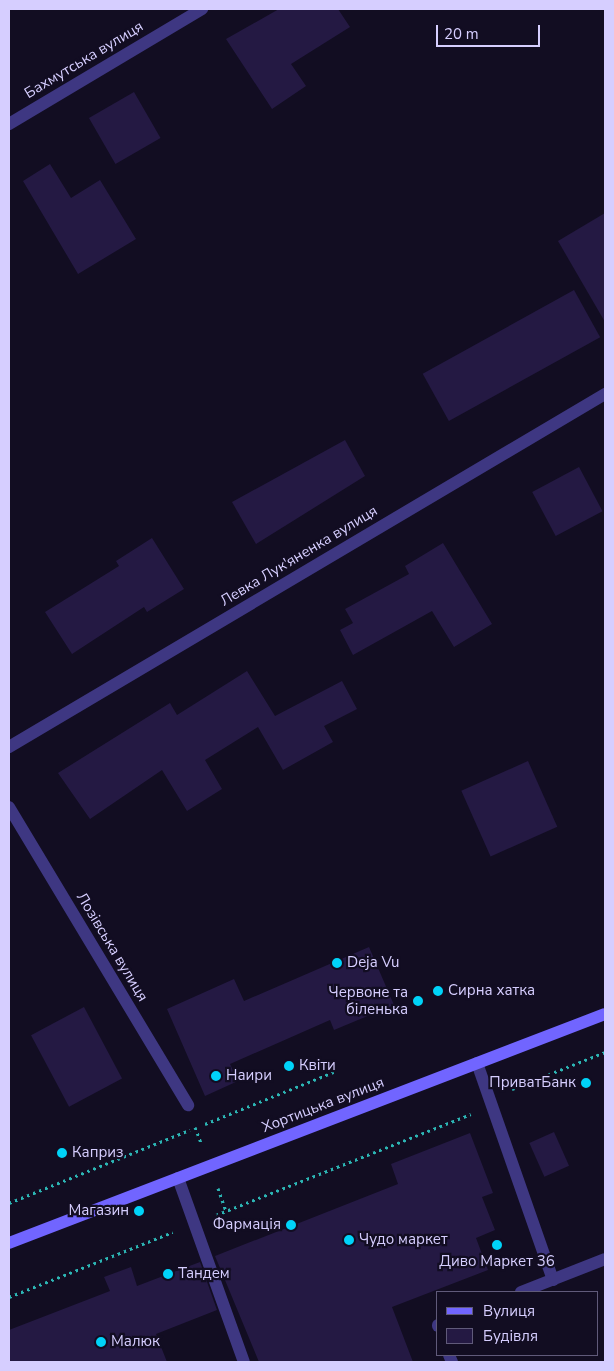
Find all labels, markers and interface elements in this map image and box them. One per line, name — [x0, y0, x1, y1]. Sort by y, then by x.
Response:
scale bar — [439, 15, 543, 47]
street label: Бахмутська вулиця — [21, 17, 147, 103]
text: 20 m — [444, 24, 479, 44]
street label: Левка Лук'яненка вулиця — [217, 502, 381, 610]
street label: Лозівська вулиця — [72, 889, 152, 1005]
place label: Deja Vu — [347, 954, 399, 972]
marker: Deja Vu — [331, 957, 343, 969]
place label: Сирна хатка — [448, 982, 535, 1000]
place label: Червоне та біленька — [329, 983, 408, 1018]
marker: Сирна хатка — [432, 985, 444, 997]
marker: Червоне та біленька — [412, 995, 424, 1007]
place label: Квіти — [299, 1057, 336, 1075]
marker: Квіти — [283, 1060, 295, 1072]
place label: Наири — [226, 1067, 272, 1085]
marker: Наири — [210, 1070, 222, 1082]
street label: Хортицька вулиця — [259, 1073, 387, 1137]
place label: ПриватБанк — [489, 1074, 576, 1092]
marker: ПриватБанк — [580, 1077, 592, 1089]
place label: Каприз — [72, 1144, 124, 1162]
marker: Каприз — [56, 1147, 68, 1159]
place label: Магазин — [68, 1202, 129, 1220]
marker: Магазин — [133, 1205, 145, 1217]
place label: Фармація — [213, 1216, 281, 1234]
marker: Фармація — [285, 1219, 297, 1231]
place label: Чудо маркет — [359, 1231, 448, 1249]
marker: Чудо маркет — [343, 1234, 355, 1246]
marker: Диво Маркет 36 — [491, 1239, 503, 1251]
place label: Диво Маркет 36 — [439, 1253, 555, 1271]
place label: Тандем — [178, 1265, 230, 1283]
marker: Тандем — [162, 1268, 174, 1280]
legend — [436, 1291, 599, 1356]
text: Вулиця — [483, 1301, 535, 1321]
text: Будівля — [483, 1326, 538, 1346]
place label: Малюк — [111, 1333, 160, 1351]
marker: Малюк — [95, 1336, 107, 1348]

